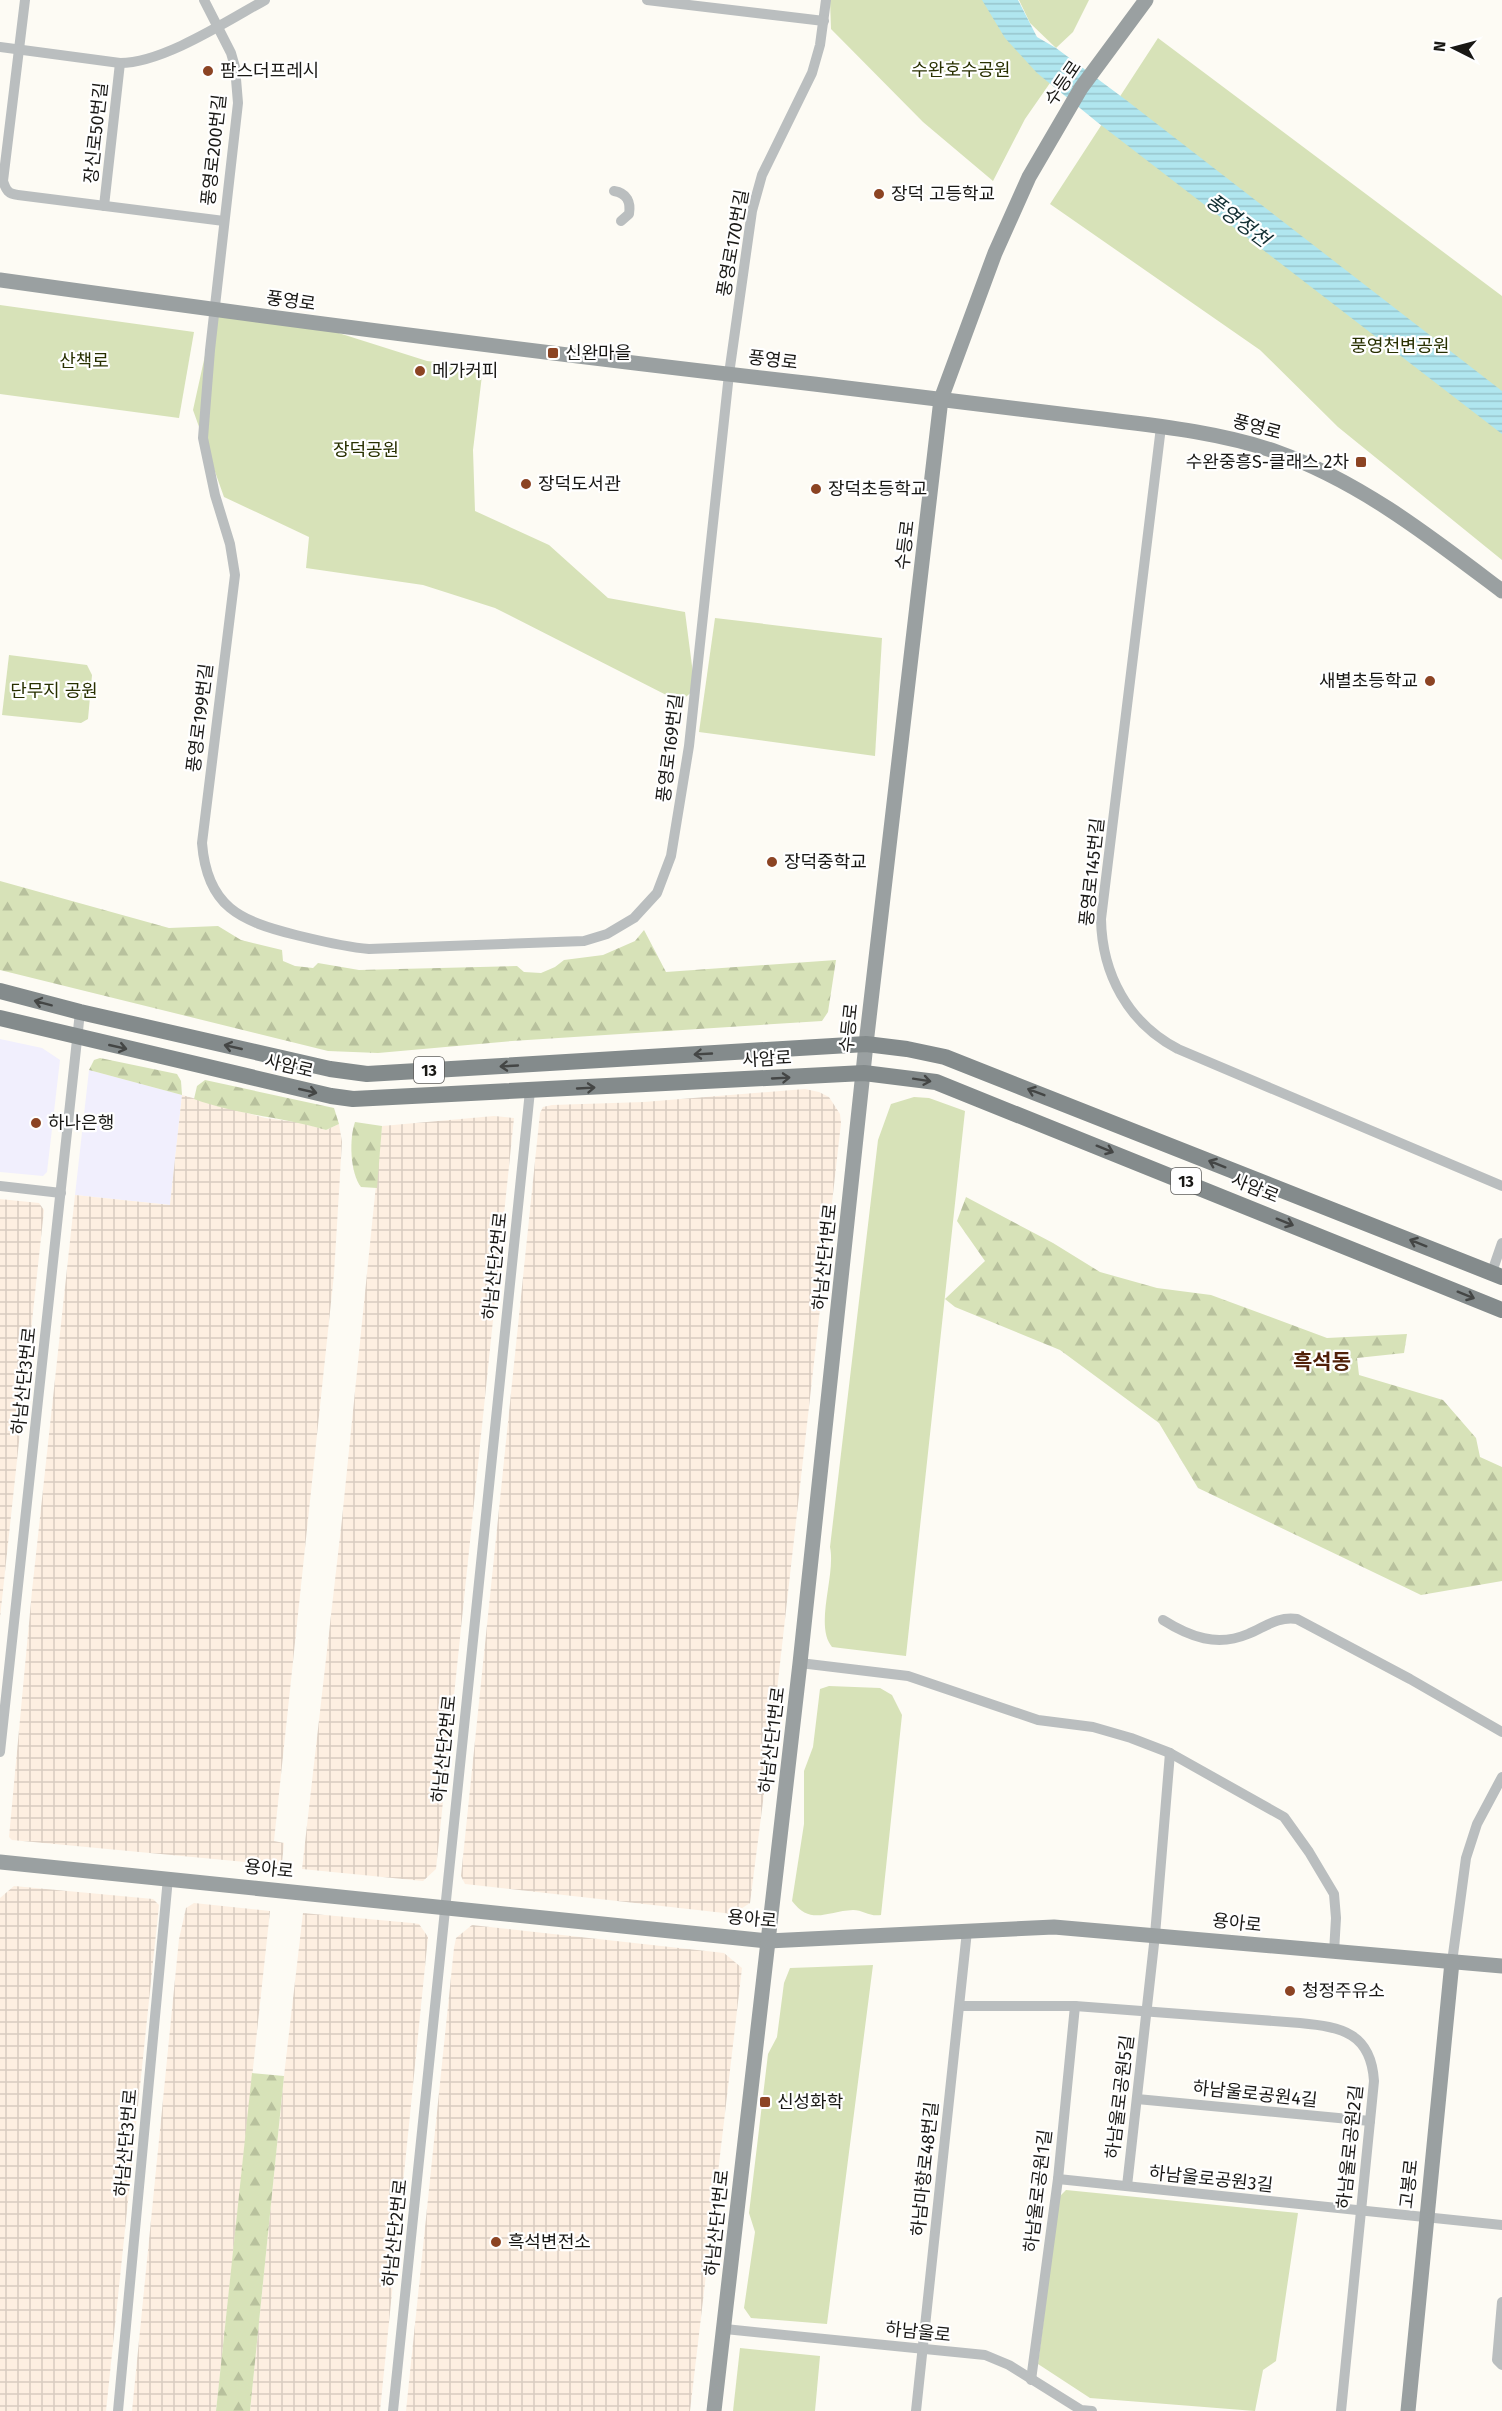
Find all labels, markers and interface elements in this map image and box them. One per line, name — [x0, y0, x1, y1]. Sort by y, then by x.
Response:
north arrow — [1424, 18, 1484, 78]
text: N — [1430, 40, 1450, 53]
street label: 수등로 — [1040, 56, 1086, 110]
park label: 수완호수공원 — [911, 59, 1011, 81]
place label: 팜스더프레시 — [220, 60, 319, 82]
marker: 팜스더프레시 — [201, 64, 215, 78]
street label: 장신로50번길 — [80, 81, 112, 185]
street label: 풍영로200번길 — [197, 93, 231, 207]
place label: 장덕 고등학교 — [891, 183, 995, 205]
marker: 장덕 고등학교 — [872, 187, 886, 201]
street label: 풍영로170번길 — [713, 188, 753, 298]
water label: 풍영정천 — [1201, 188, 1277, 253]
street label: 풍영로 — [265, 287, 317, 315]
park label: 풍영천변공원 — [1350, 335, 1450, 357]
place label: 신완마을 — [565, 342, 631, 364]
marker: 신완마을 — [546, 346, 560, 360]
street label: 풍영로 — [747, 346, 799, 374]
park label: 산책로 — [59, 350, 109, 372]
place label: 메가커피 — [432, 360, 498, 382]
marker: 메가커피 — [413, 364, 427, 378]
street label: 풍영로 — [1230, 410, 1284, 444]
park label: 장덕공원 — [333, 439, 399, 461]
place label: 수완중흥S-클래스 2차 — [1186, 451, 1349, 473]
marker: 수완중흥S-클래스 2차 — [1354, 455, 1368, 469]
place label: 장덕도서관 — [538, 473, 621, 495]
marker: 장덕도서관 — [519, 477, 533, 491]
place label: 장덕초등학교 — [828, 478, 927, 500]
marker: 장덕초등학교 — [809, 482, 823, 496]
street label: 수등로 — [891, 519, 919, 571]
street label: 풍영로199번길 — [182, 662, 218, 774]
place label: 새별초등학교 — [1319, 670, 1418, 692]
marker: 새별초등학교 — [1423, 674, 1437, 688]
park label: 단무지 공원 — [10, 680, 98, 702]
street label: 풍영로169번길 — [652, 692, 688, 804]
street label: 풍영로145번길 — [1075, 817, 1109, 927]
place label: 장덕중학교 — [784, 851, 867, 873]
marker: 장덕중학교 — [765, 855, 779, 869]
one-way arrow — [34, 996, 53, 1008]
street label: 수등로 — [835, 1002, 863, 1054]
one-way arrow — [108, 1041, 127, 1053]
one-way arrow — [223, 1041, 243, 1052]
street label: 사암로 — [742, 1047, 792, 1071]
one-way arrow — [694, 1049, 714, 1060]
street label: 사암로 — [262, 1050, 316, 1082]
road number: 13 — [414, 1057, 444, 1083]
one-way arrow — [499, 1060, 519, 1071]
one-way arrow — [770, 1072, 790, 1083]
one-way arrow — [912, 1075, 932, 1086]
one-way arrow — [575, 1083, 595, 1094]
one-way arrow — [298, 1085, 317, 1097]
one-way arrow — [1027, 1086, 1045, 1097]
place label: 하나은행 — [48, 1112, 114, 1134]
marker: 하나은행 — [29, 1116, 43, 1130]
one-way arrow — [1095, 1144, 1113, 1155]
one-way arrow — [1208, 1158, 1227, 1169]
road number: 13 — [1171, 1168, 1201, 1194]
street label: 사암로 — [1228, 1168, 1282, 1208]
street label: 하남산단1번로 — [808, 1203, 842, 1311]
street label: 하남산단2번로 — [478, 1211, 512, 1321]
one-way arrow — [1276, 1217, 1294, 1228]
one-way arrow — [1409, 1237, 1428, 1248]
one-way arrow — [1456, 1290, 1475, 1301]
street label: 하남산단3번로 — [7, 1326, 41, 1436]
district label: 흑석동 — [1293, 1349, 1351, 1375]
street label: 하남산단1번로 — [755, 1685, 789, 1795]
street label: 하남산단2번로 — [427, 1694, 461, 1804]
street label: 용아로 — [243, 1855, 295, 1883]
street label: 용아로 — [726, 1906, 778, 1932]
street label: 용아로 — [1211, 1909, 1263, 1937]
place label: 청정주유소 — [1302, 1980, 1385, 2002]
marker: 청정주유소 — [1283, 1984, 1297, 1998]
street label: 하남울로공원5길 — [1101, 2034, 1139, 2160]
street label: 하남울로공원4길 — [1191, 2077, 1319, 2111]
street label: 하남울로공원2길 — [1333, 2084, 1367, 2210]
street label: 하남산단3번로 — [110, 2088, 142, 2198]
place label: 신성화학 — [777, 2091, 843, 2113]
marker: 신성화학 — [758, 2095, 772, 2109]
street label: 하남마항로48번길 — [907, 2101, 943, 2237]
street label: 하남울로공원1길 — [1020, 2128, 1056, 2254]
street label: 고봉로 — [1395, 2158, 1423, 2210]
street label: 하남울로공원3길 — [1148, 2162, 1274, 2196]
street label: 하남산단1번로 — [700, 2169, 734, 2277]
street label: 하남산단2번로 — [378, 2178, 412, 2288]
place label: 흑석변전소 — [508, 2231, 591, 2253]
marker: 흑석변전소 — [489, 2235, 503, 2249]
street label: 하남울로 — [884, 2318, 952, 2346]

